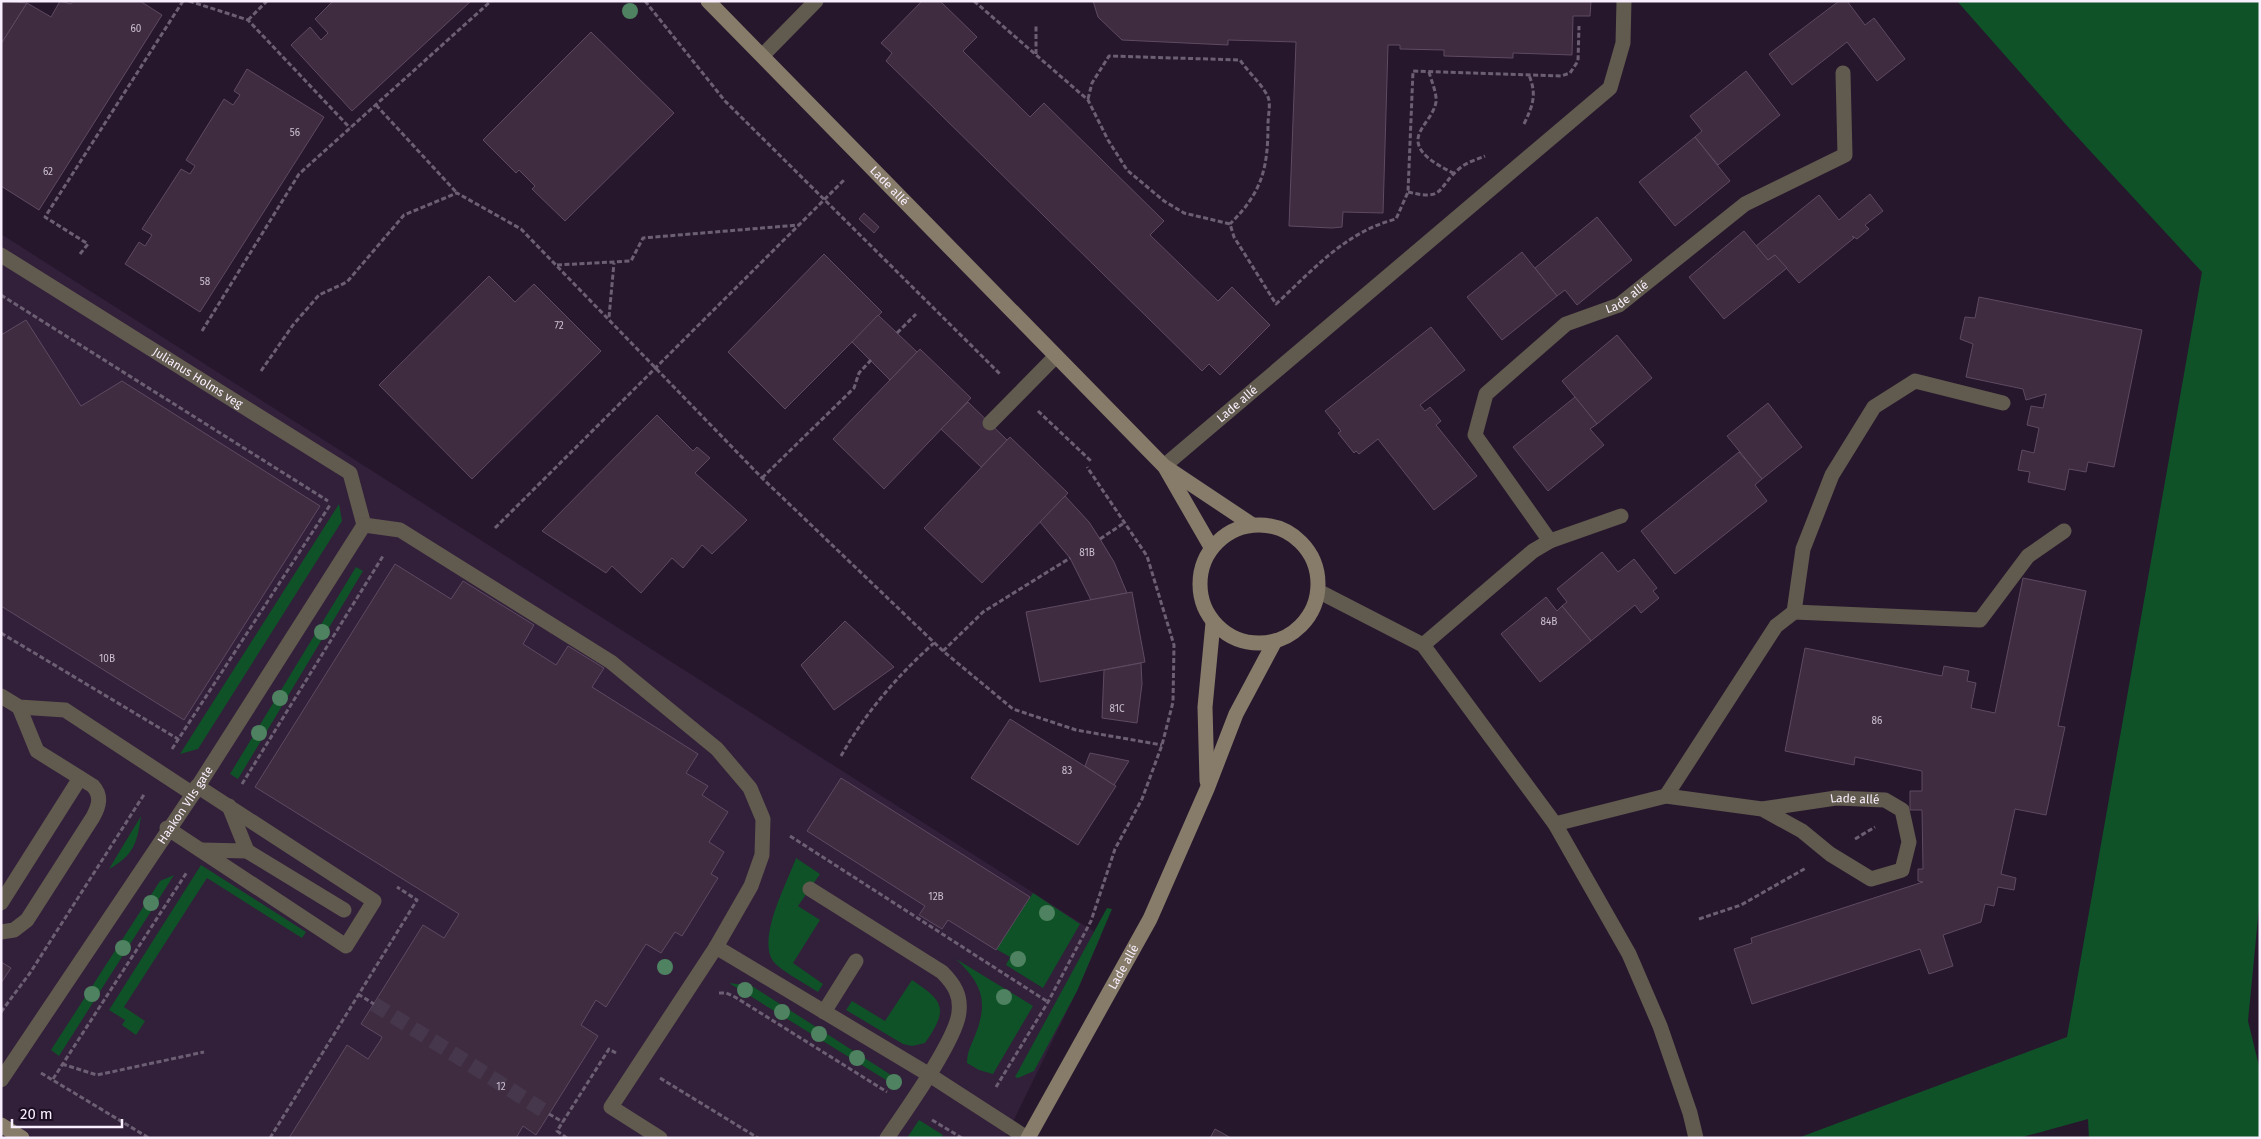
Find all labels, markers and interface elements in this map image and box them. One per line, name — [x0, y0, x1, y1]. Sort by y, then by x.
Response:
house number: 60 — [131, 23, 142, 35]
house number: 56 — [290, 127, 300, 139]
street label: Lade allé — [867, 163, 912, 208]
house number: 62 — [43, 166, 53, 178]
house number: 58 — [200, 276, 211, 288]
street label: Lade allé — [1603, 277, 1651, 316]
house number: 72 — [554, 320, 564, 332]
street label: Julianus Holms veg — [150, 345, 246, 412]
street label: Lade allé — [1214, 383, 1261, 425]
house number: 81B — [1079, 547, 1095, 559]
house number: 84B — [1541, 616, 1557, 628]
house number: 10B — [99, 653, 115, 665]
house number: 81C — [1109, 703, 1125, 715]
house number: 86 — [1872, 715, 1882, 727]
street label: Haakon VIIs gate — [155, 764, 216, 847]
house number: 83 — [1062, 765, 1072, 777]
street label: Lade allé — [1829, 791, 1880, 807]
house number: 12B — [928, 891, 944, 903]
street label: Lade allé — [1105, 942, 1141, 992]
house number: 12 — [496, 1081, 506, 1093]
scale bar — [12, 1096, 122, 1128]
text: 20 m — [20, 1105, 53, 1123]

